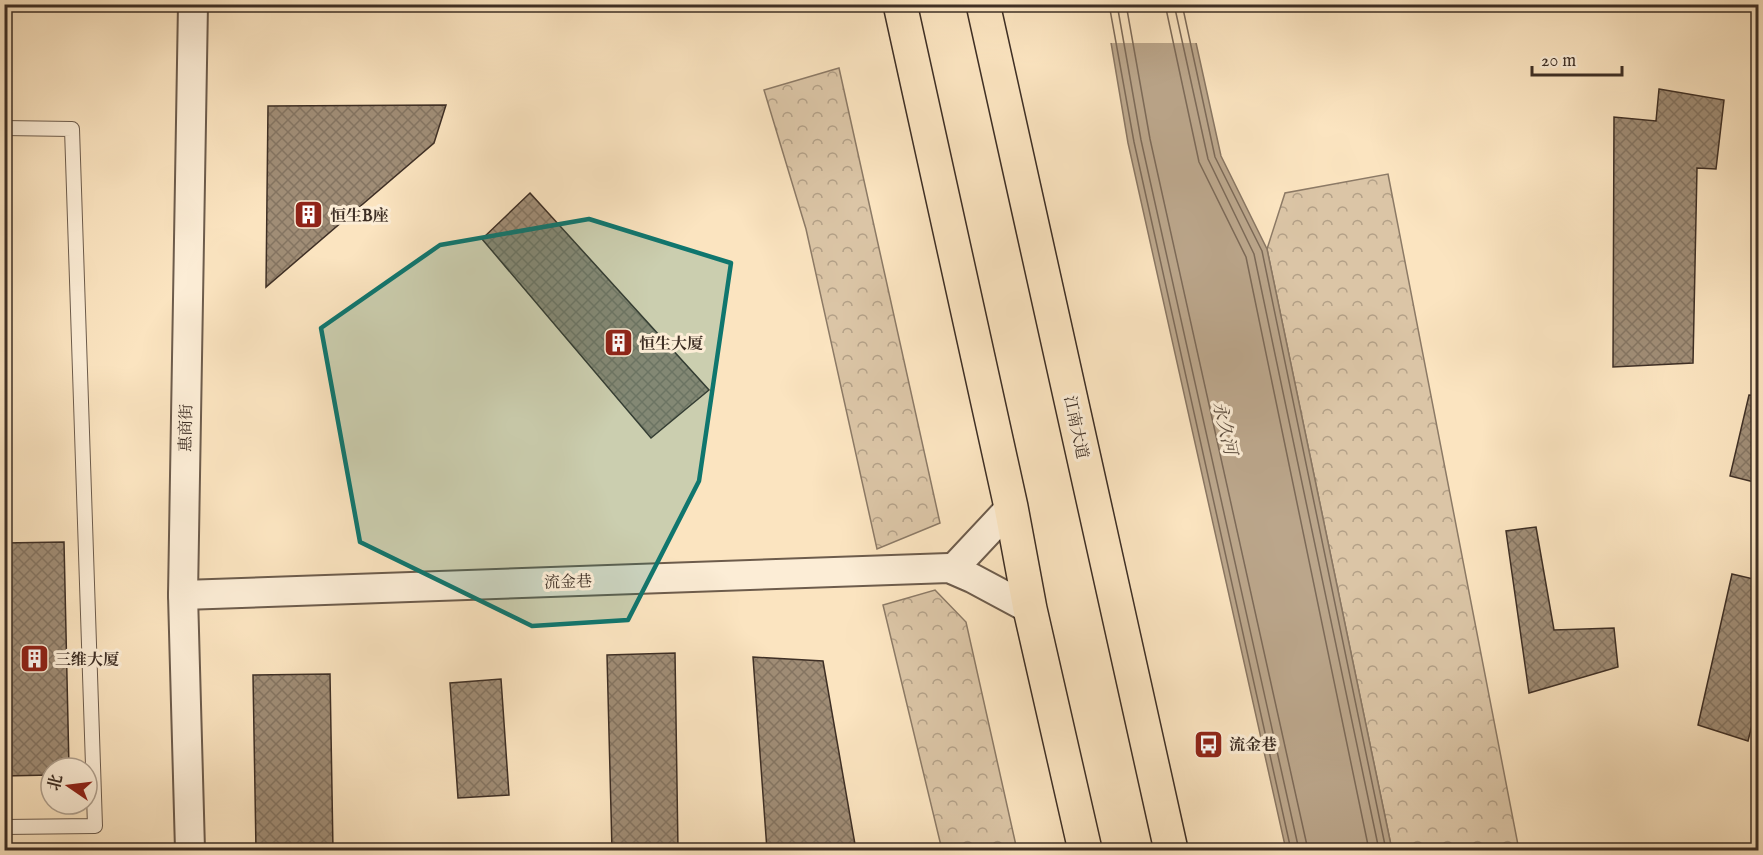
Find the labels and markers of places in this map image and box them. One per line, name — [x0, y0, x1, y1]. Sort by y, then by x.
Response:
building icon: 恒生B座 — [293, 199, 325, 231]
place label: 恒生B座 — [330, 206, 389, 227]
building icon: 恒生大厦 — [602, 327, 634, 359]
place label: 恒生大厦 — [639, 335, 703, 355]
building icon: 三维大厦 — [18, 643, 50, 675]
place label: 三维大厦 — [55, 651, 119, 671]
bus stop icon: 流金巷 — [1192, 728, 1224, 760]
place label: 流金巷 — [1229, 736, 1277, 756]

